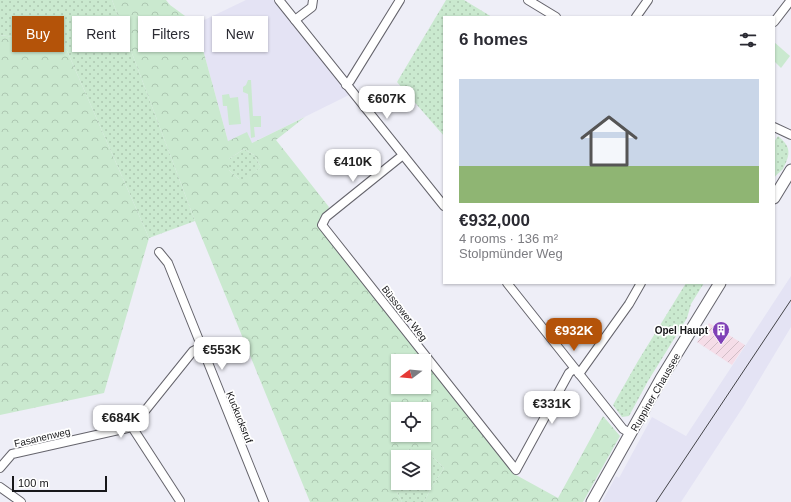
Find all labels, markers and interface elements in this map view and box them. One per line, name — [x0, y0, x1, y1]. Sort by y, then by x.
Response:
chip: Buy — [12, 16, 64, 52]
chip: Rent — [72, 16, 130, 52]
chip: Filters — [138, 16, 204, 52]
chip: New — [212, 16, 268, 52]
icon: filters — [737, 29, 759, 51]
text: 6 homes — [459, 30, 528, 49]
pin: €607K — [359, 86, 415, 120]
text: €607K — [368, 91, 406, 106]
icon: home — [573, 105, 645, 177]
pin: €410K — [325, 149, 381, 183]
text: €410K — [334, 154, 372, 169]
text: €932,000 — [459, 211, 530, 230]
text: 4 rooms · 136 m² — [459, 231, 558, 246]
text: Stolpmünder Weg — [459, 246, 563, 261]
street label: Büssower Weg — [380, 283, 430, 343]
pin: €932K — [546, 318, 602, 352]
building icon: Opel Haupt — [711, 320, 731, 345]
text: €932K — [555, 323, 593, 338]
place label: Opel Haupt — [655, 325, 709, 336]
pin: €553K — [194, 337, 250, 371]
text: €553K — [203, 342, 241, 357]
street label: Ruppiner Chaussee — [629, 351, 683, 433]
north arrow — [391, 354, 431, 394]
map controls — [391, 354, 431, 490]
street label: Kuckucksruf — [224, 390, 255, 445]
pin: €331K — [524, 391, 580, 425]
text: €331K — [533, 396, 571, 411]
button: locate — [391, 402, 431, 442]
pin: €684K — [93, 405, 149, 439]
text: €684K — [102, 410, 140, 425]
street label: Fasanenweg — [13, 426, 71, 449]
button: layers — [391, 450, 431, 490]
scale bar — [12, 474, 107, 493]
text: 100 m — [18, 477, 49, 489]

